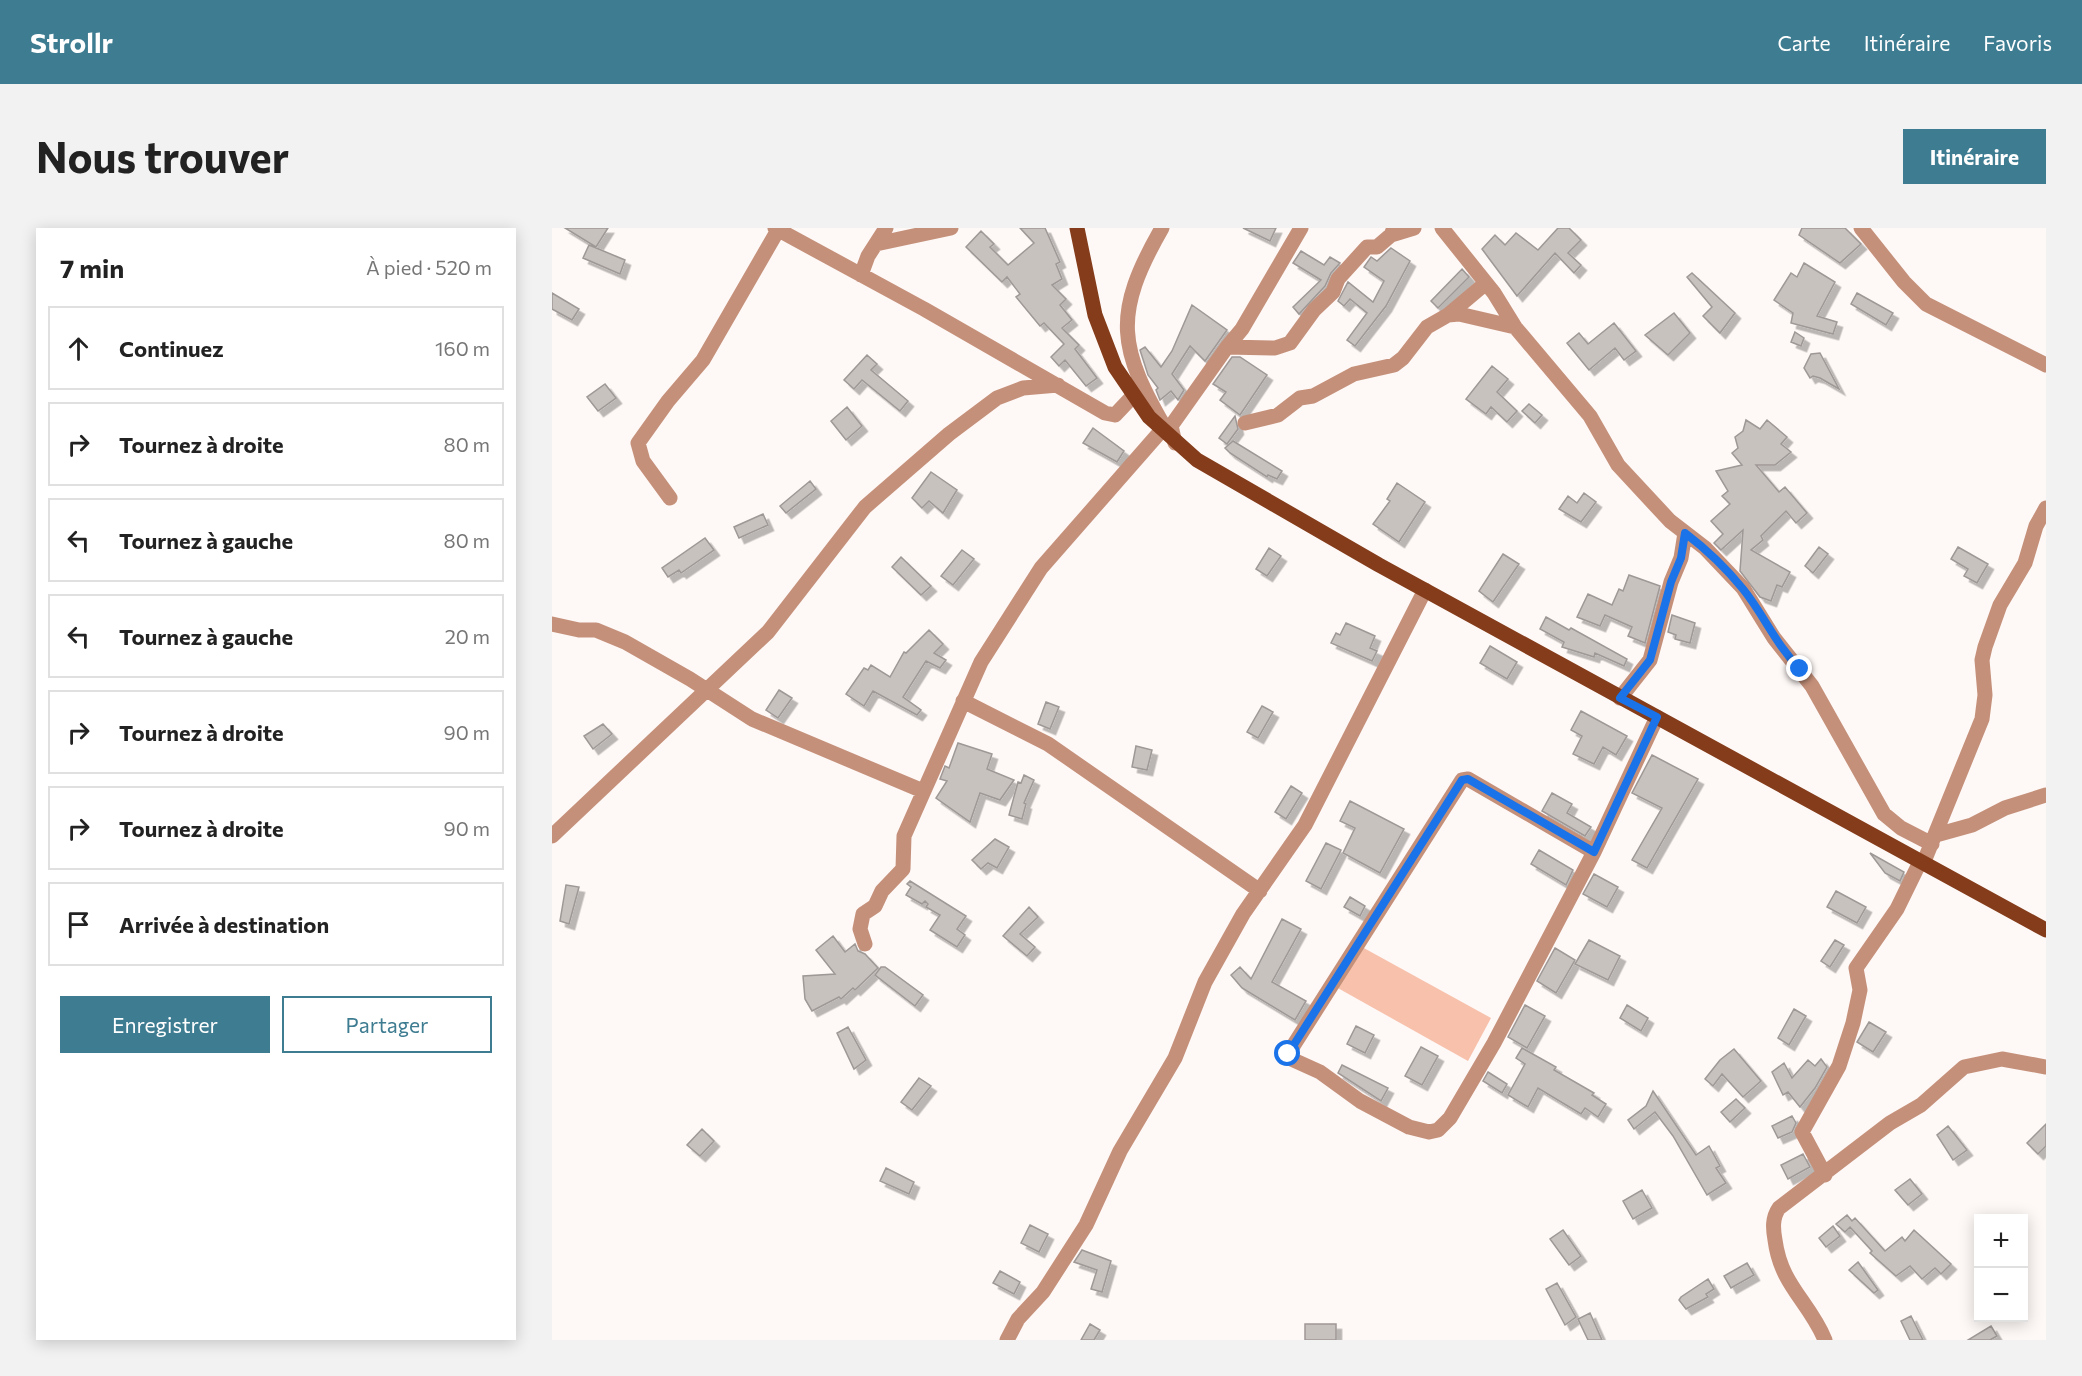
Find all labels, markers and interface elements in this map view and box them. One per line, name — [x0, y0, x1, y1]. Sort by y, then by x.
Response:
text: Strollr — [30, 25, 113, 59]
text: Carte — [1777, 30, 1831, 55]
text: Itinéraire — [1864, 30, 1950, 55]
text: Favoris — [1983, 30, 2052, 55]
button: Itinéraire — [1903, 129, 2046, 184]
text: Nous trouver — [36, 130, 289, 182]
text: 7 min — [60, 252, 124, 283]
text: À pied · 520 m — [366, 255, 492, 279]
icon: ahead — [62, 332, 95, 365]
text: Continuez — [119, 335, 224, 362]
text: 160 m — [435, 336, 490, 360]
icon: right — [62, 428, 95, 461]
text: Tournez à droite — [119, 431, 284, 458]
text: 80 m — [444, 432, 490, 456]
icon: left — [62, 524, 95, 557]
text: Tournez à gauche — [119, 527, 293, 554]
text: 80 m — [444, 528, 490, 552]
icon: left — [62, 620, 95, 653]
text: Tournez à gauche — [119, 623, 293, 650]
text: 20 m — [445, 624, 490, 648]
route end — [1786, 655, 1812, 681]
icon: right — [62, 716, 95, 749]
text: Tournez à droite — [119, 719, 284, 746]
text: 90 m — [444, 720, 490, 744]
icon: right — [62, 812, 95, 845]
text: Tournez à droite — [119, 815, 284, 842]
text: 90 m — [444, 816, 490, 840]
icon: arrive — [62, 908, 95, 941]
text: Arrivée à destination — [119, 911, 329, 938]
button: Enregistrer — [60, 996, 270, 1053]
button: Partager — [282, 996, 492, 1053]
route start — [1274, 1040, 1300, 1066]
map controls — [1974, 1214, 2028, 1322]
button: + — [1974, 1214, 2028, 1268]
button: − — [1974, 1268, 2028, 1322]

